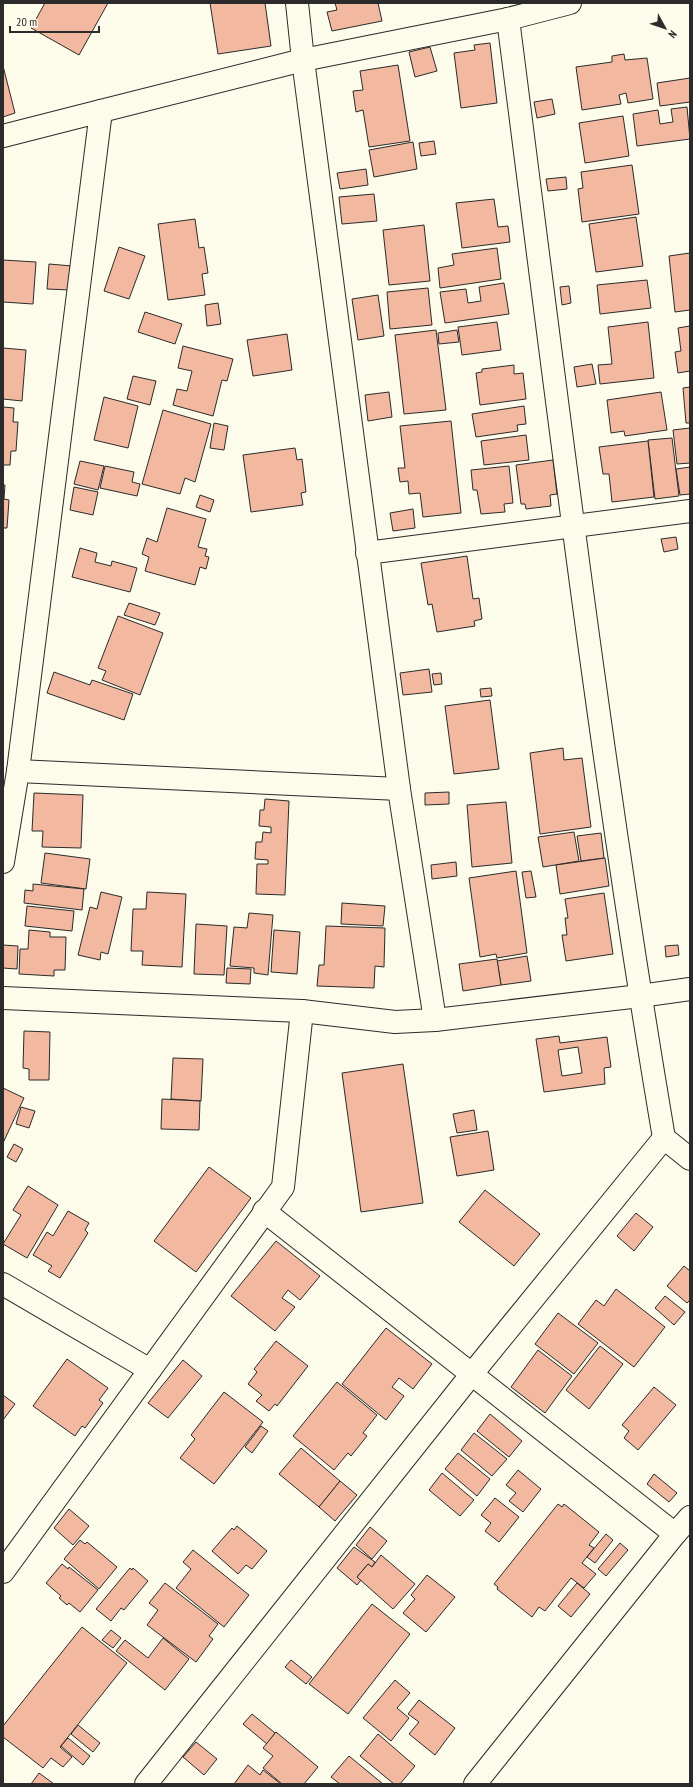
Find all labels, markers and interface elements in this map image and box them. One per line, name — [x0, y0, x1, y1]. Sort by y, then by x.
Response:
scale bar — [10, 8, 99, 34]
north arrow — [645, 8, 685, 48]
text: 20 m — [16, 14, 37, 29]
text: N — [665, 28, 680, 41]

